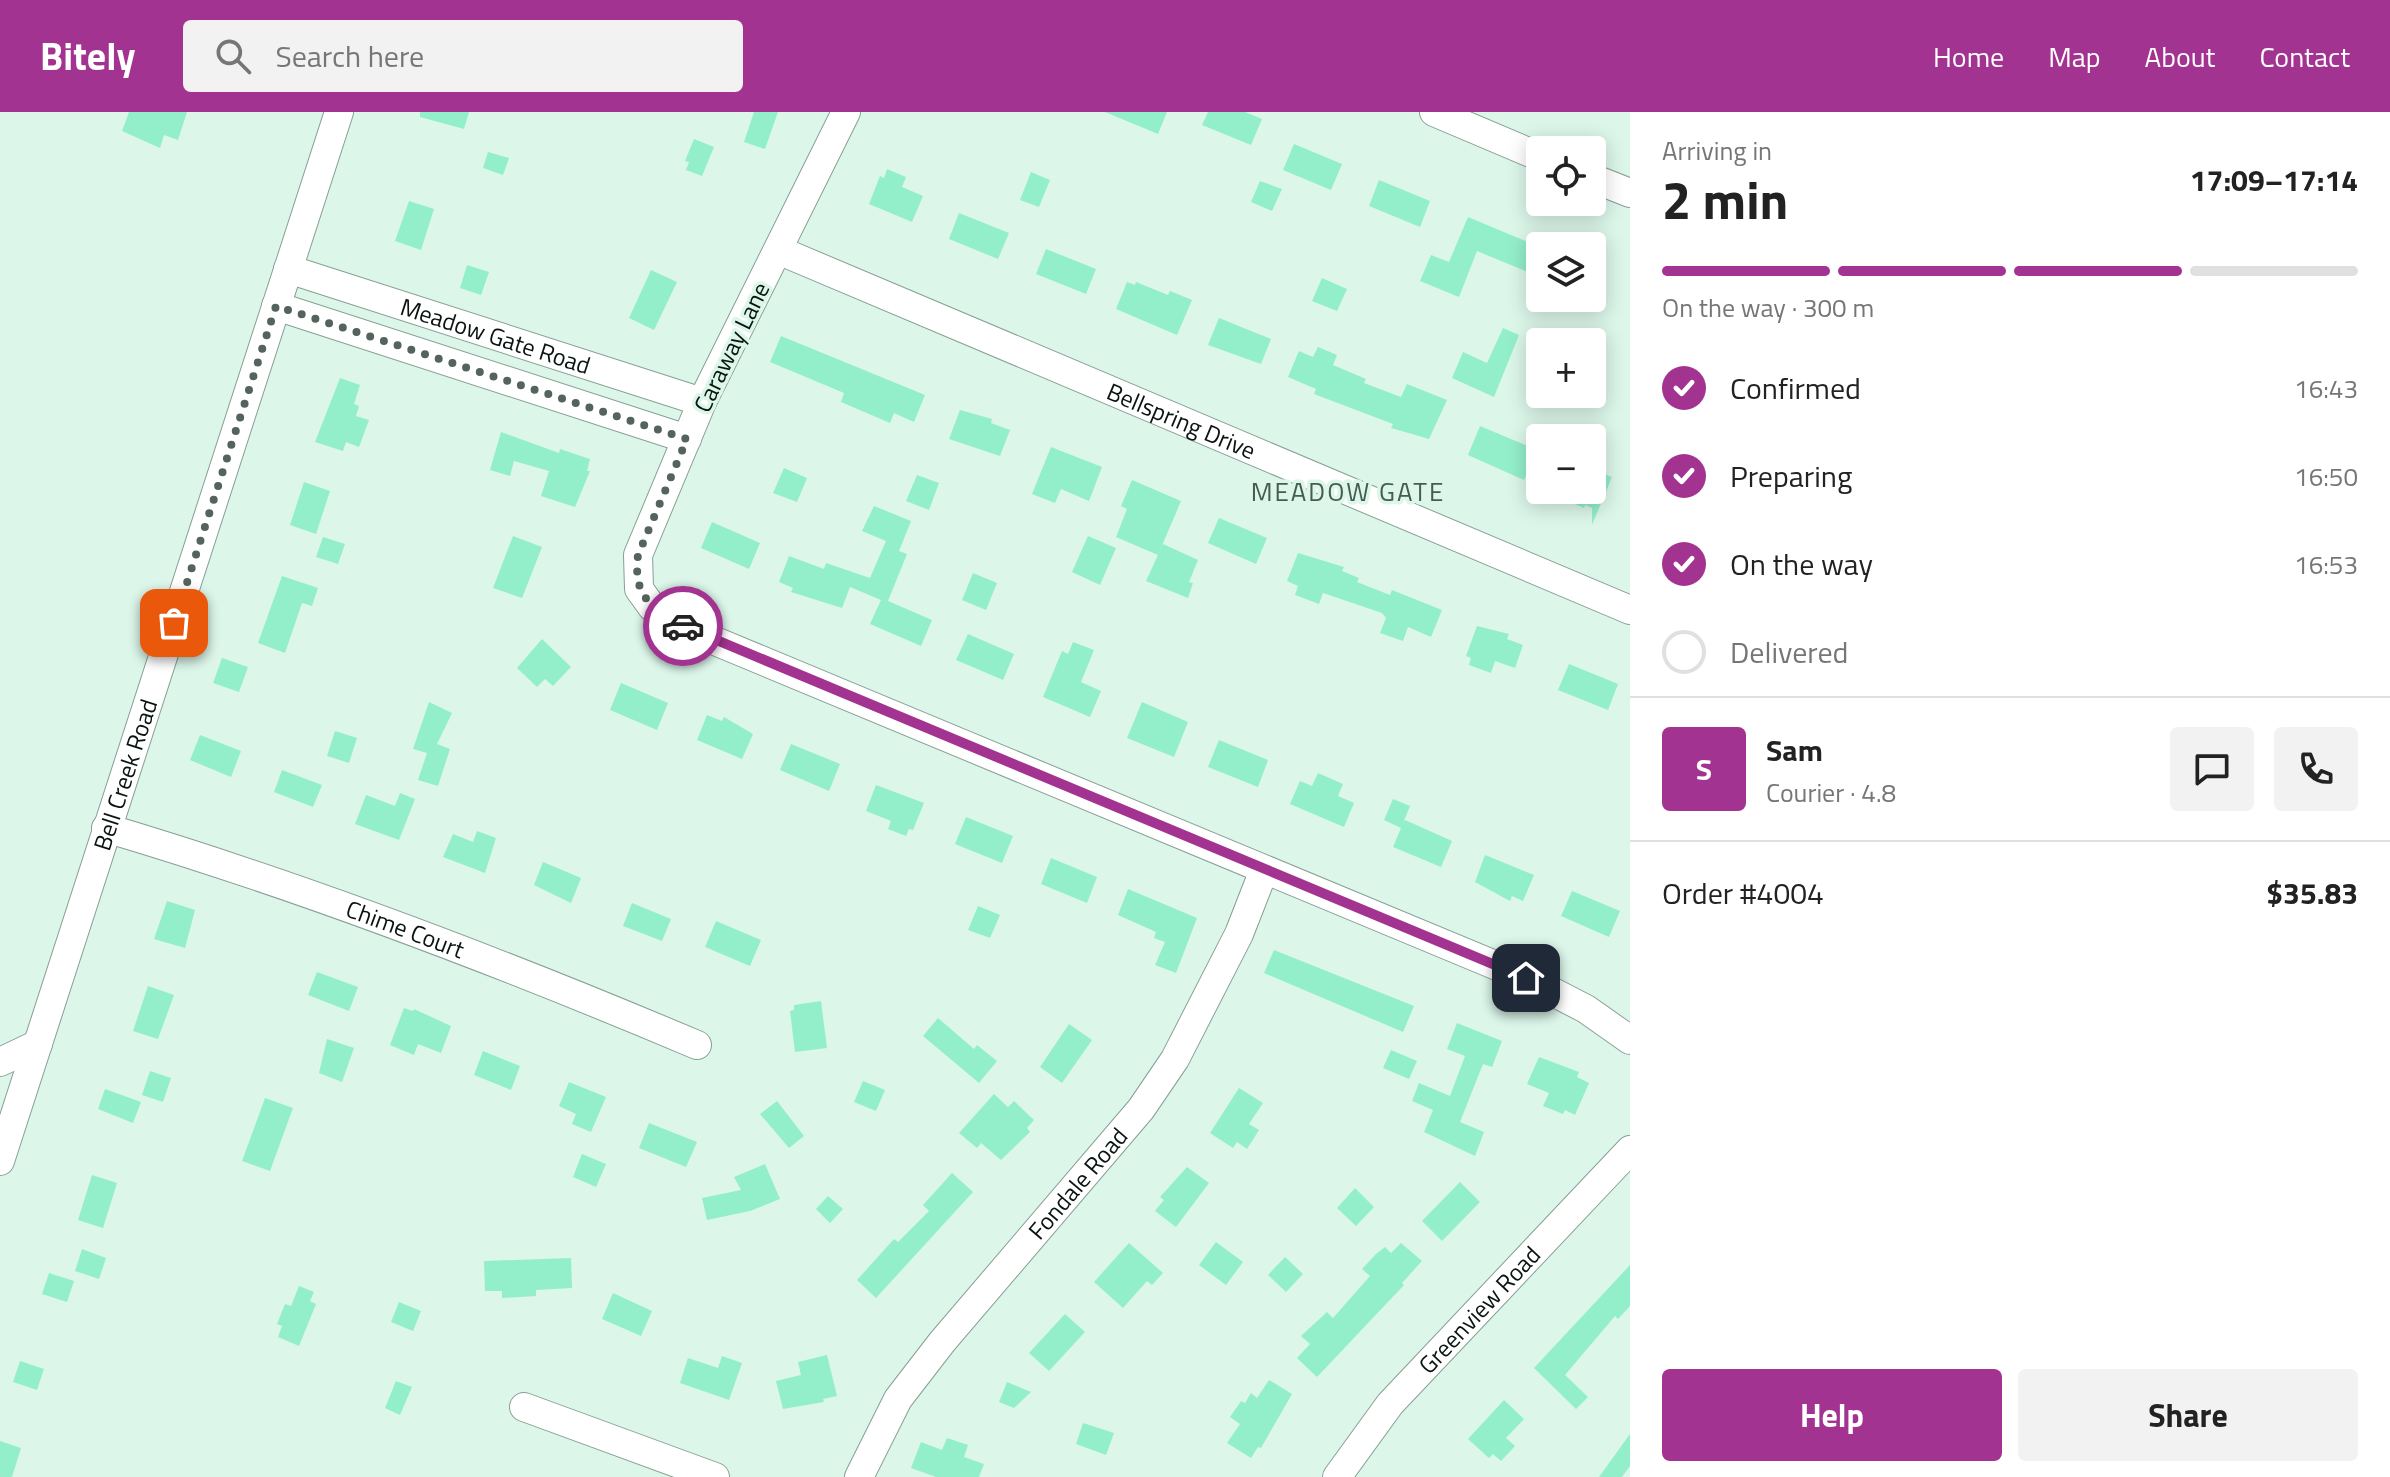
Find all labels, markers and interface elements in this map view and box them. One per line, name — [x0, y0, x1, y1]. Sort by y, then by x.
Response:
search box — [183, 20, 743, 92]
text: Bitely — [40, 27, 135, 85]
text: Search here — [275, 33, 424, 79]
icon: search — [211, 34, 255, 78]
text: Home — [1933, 35, 2004, 78]
text: Map — [2048, 35, 2101, 78]
text: About — [2145, 35, 2215, 78]
text: Contact — [2259, 35, 2350, 78]
text: Arriving in — [1662, 131, 1772, 170]
map controls — [1526, 136, 1606, 504]
button: locate — [1526, 136, 1606, 216]
text: 17:09–17:14 — [2190, 157, 2358, 203]
text: 2 min — [1662, 160, 1788, 239]
button: layers — [1526, 232, 1606, 312]
street label: Caraway Lane — [684, 276, 778, 418]
street label: Meadow Gate Road — [396, 288, 595, 383]
text: On the way · 300 m — [1662, 288, 1874, 327]
button: + — [1526, 328, 1606, 408]
text: Confirmed — [1730, 365, 1861, 411]
icon: check — [1662, 366, 1706, 410]
text: 16:43 — [2294, 369, 2358, 408]
street label: Bellspring Drive — [1101, 373, 1261, 468]
button: − — [1526, 424, 1606, 504]
text: Preparing — [1730, 453, 1852, 499]
icon: check — [1662, 454, 1706, 498]
text: 16:50 — [2294, 457, 2358, 496]
district label: MEADOW GATE — [1251, 472, 1445, 511]
text: On the way — [1730, 541, 1873, 587]
icon: check — [1662, 542, 1706, 586]
text: 16:53 — [2294, 545, 2358, 584]
courier — [643, 586, 723, 666]
pin — [140, 589, 208, 657]
icon: bag — [152, 601, 196, 645]
icon: car — [661, 604, 705, 648]
text: Delivered — [1730, 629, 1848, 675]
street label: Bell Creek Road — [84, 694, 166, 855]
text: Sam — [1766, 727, 1823, 773]
button: chat — [2170, 727, 2254, 811]
button: phone — [2274, 727, 2358, 811]
text: S — [1696, 746, 1712, 792]
text: Courier · 4.8 — [1766, 773, 1896, 812]
text: Order #4004 — [1662, 870, 1824, 916]
text: $35.83 — [2266, 870, 2358, 916]
street label: Chime Court — [341, 890, 470, 967]
pin — [1492, 944, 1560, 1012]
icon: home — [1504, 956, 1548, 1000]
street label: Fondale Road — [1019, 1119, 1136, 1247]
street label: Greenview Road — [1410, 1238, 1549, 1382]
button: Help — [1662, 1369, 2002, 1461]
button: Share — [2018, 1369, 2358, 1461]

